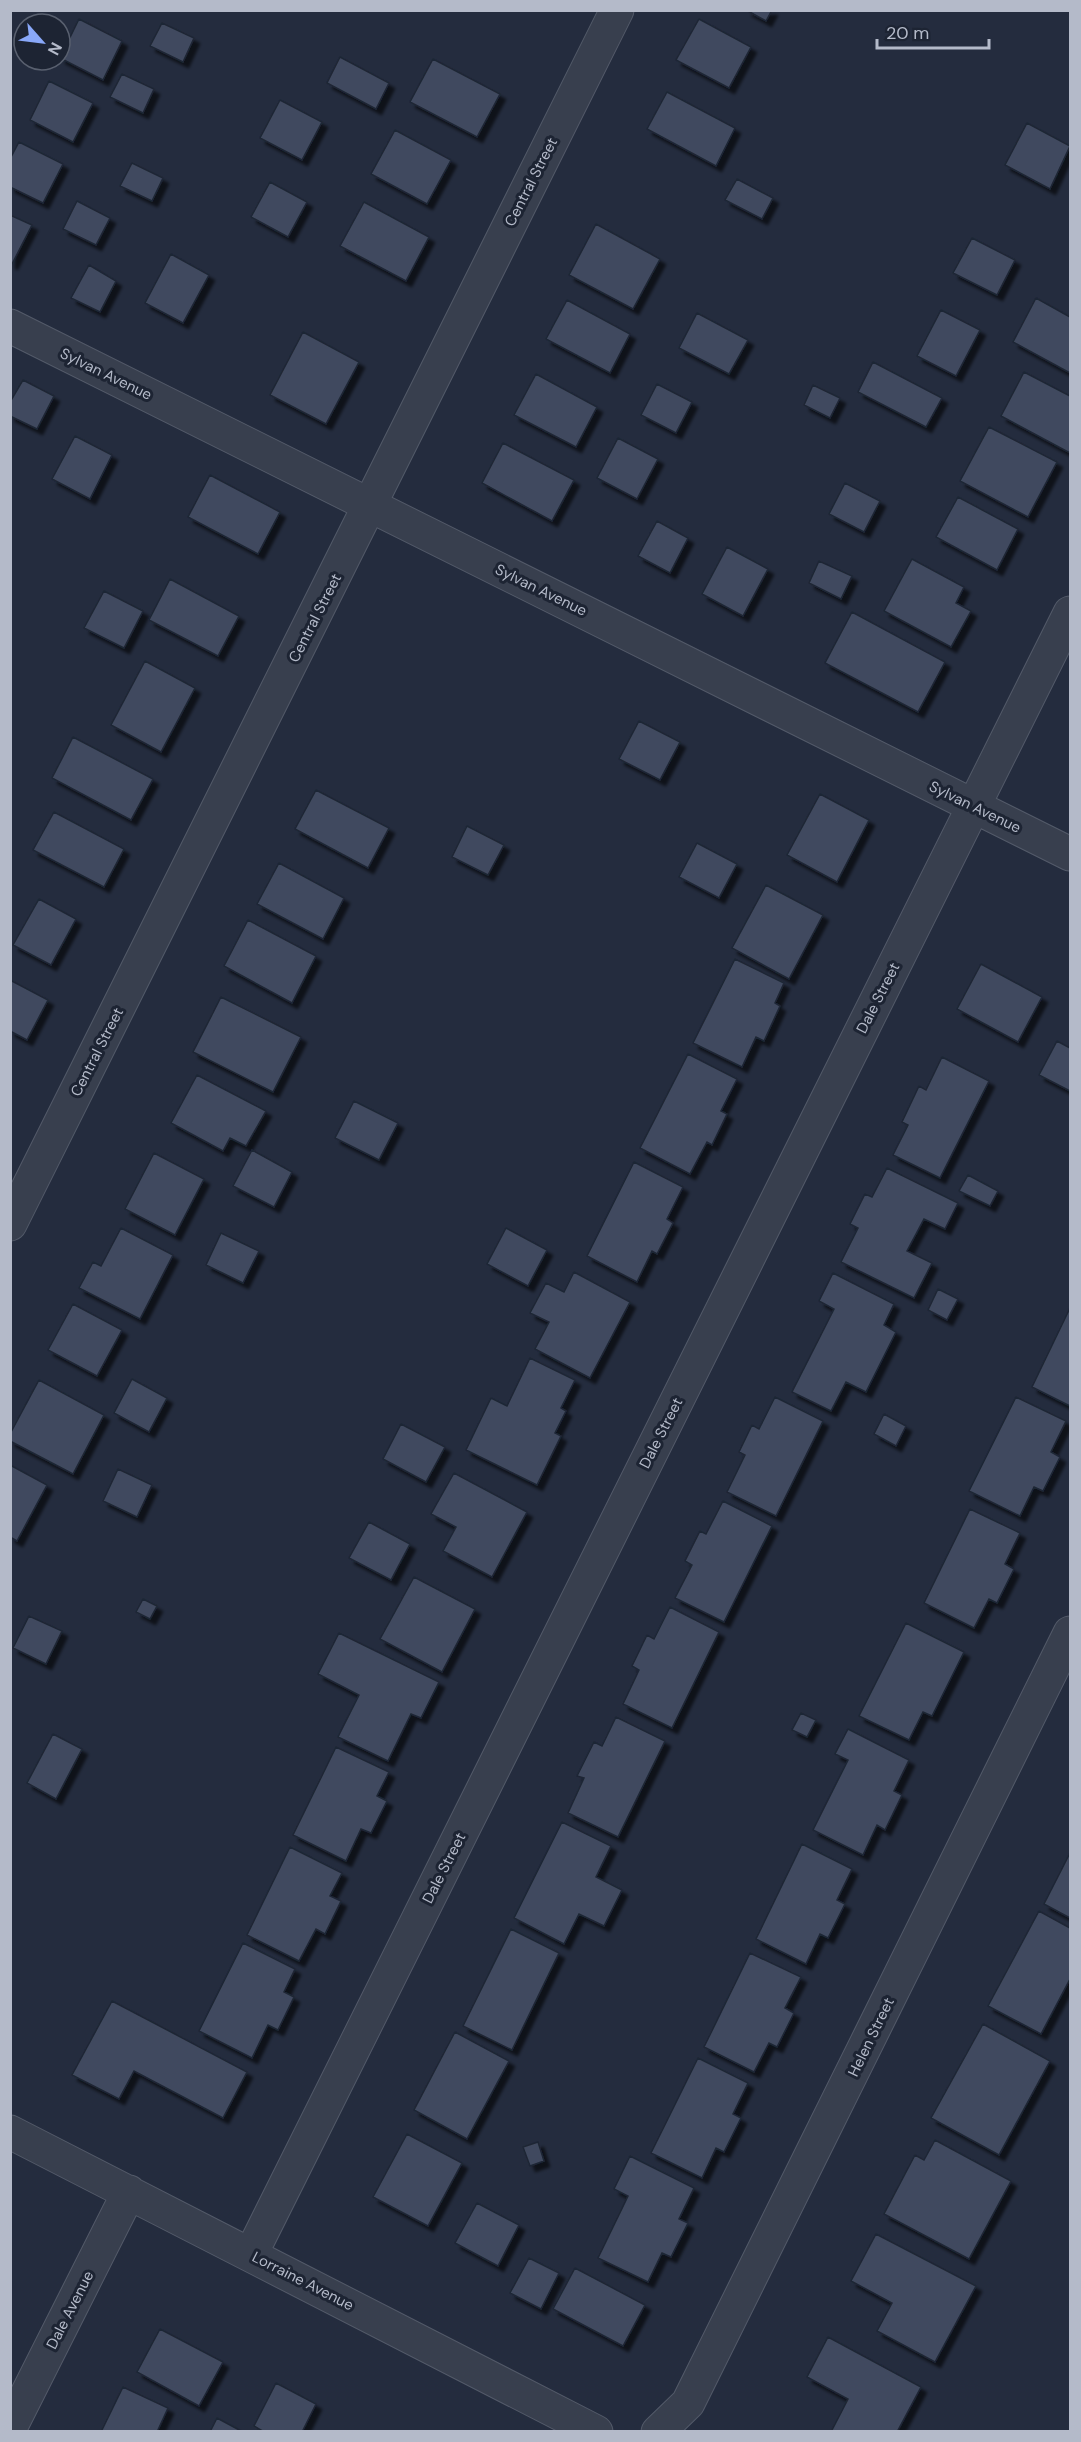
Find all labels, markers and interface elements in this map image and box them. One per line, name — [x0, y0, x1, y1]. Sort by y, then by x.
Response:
north arrow — [12, 12, 72, 72]
scale bar — [877, 12, 990, 50]
text: 20 m — [886, 21, 929, 45]
text: N — [43, 39, 67, 59]
street label: Central Street — [500, 134, 562, 230]
street label: Sylvan Avenue — [57, 343, 155, 405]
street label: Sylvan Avenue — [492, 559, 590, 621]
street label: Central Street — [284, 570, 346, 666]
street label: Sylvan Avenue — [926, 776, 1024, 838]
street label: Dale Street — [852, 959, 904, 1037]
street label: Central Street — [66, 1004, 128, 1100]
street label: Dale Street — [635, 1394, 687, 1472]
street label: Dale Street — [418, 1829, 470, 1907]
street label: Helen Street — [843, 1994, 899, 2080]
street label: Lorraine Avenue — [249, 2247, 357, 2315]
street label: Dale Avenue — [42, 2267, 98, 2353]

